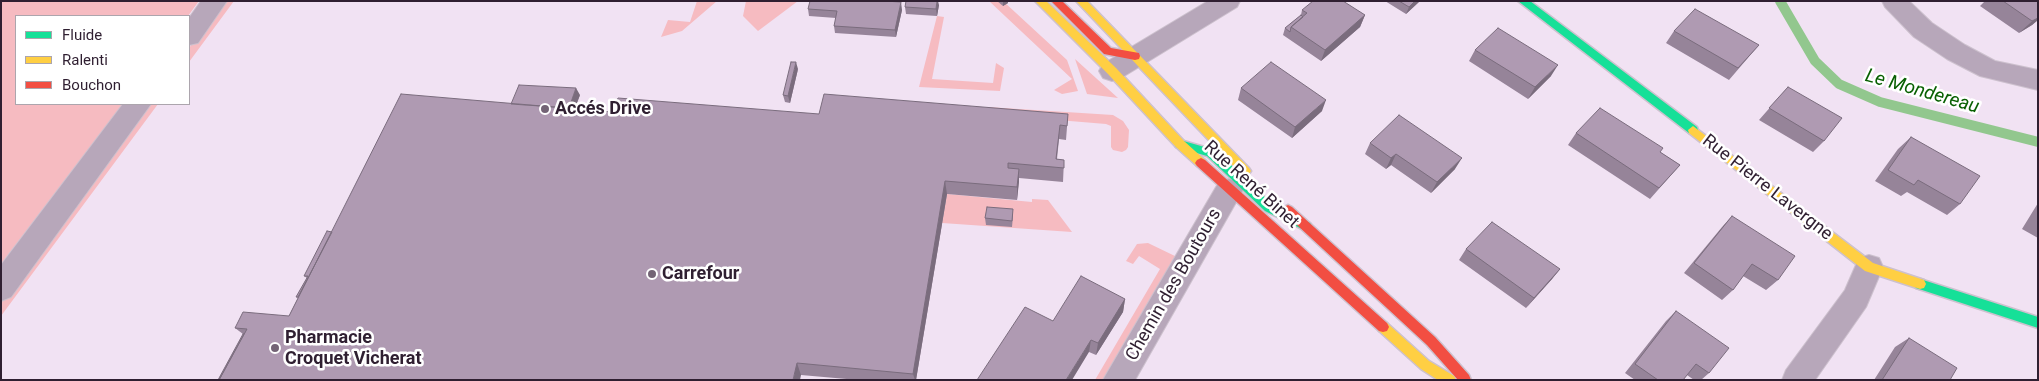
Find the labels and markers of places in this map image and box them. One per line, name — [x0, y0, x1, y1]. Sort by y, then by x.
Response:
place label: Accés Drive — [555, 98, 651, 120]
marker: Accés Drive — [539, 103, 551, 115]
place label: Carrefour — [662, 263, 739, 285]
marker: Carrefour — [646, 268, 658, 280]
place label: Pharmacie Croquet Vicherat — [285, 327, 422, 369]
marker: Pharmacie Croquet Vicherat — [269, 342, 281, 354]

